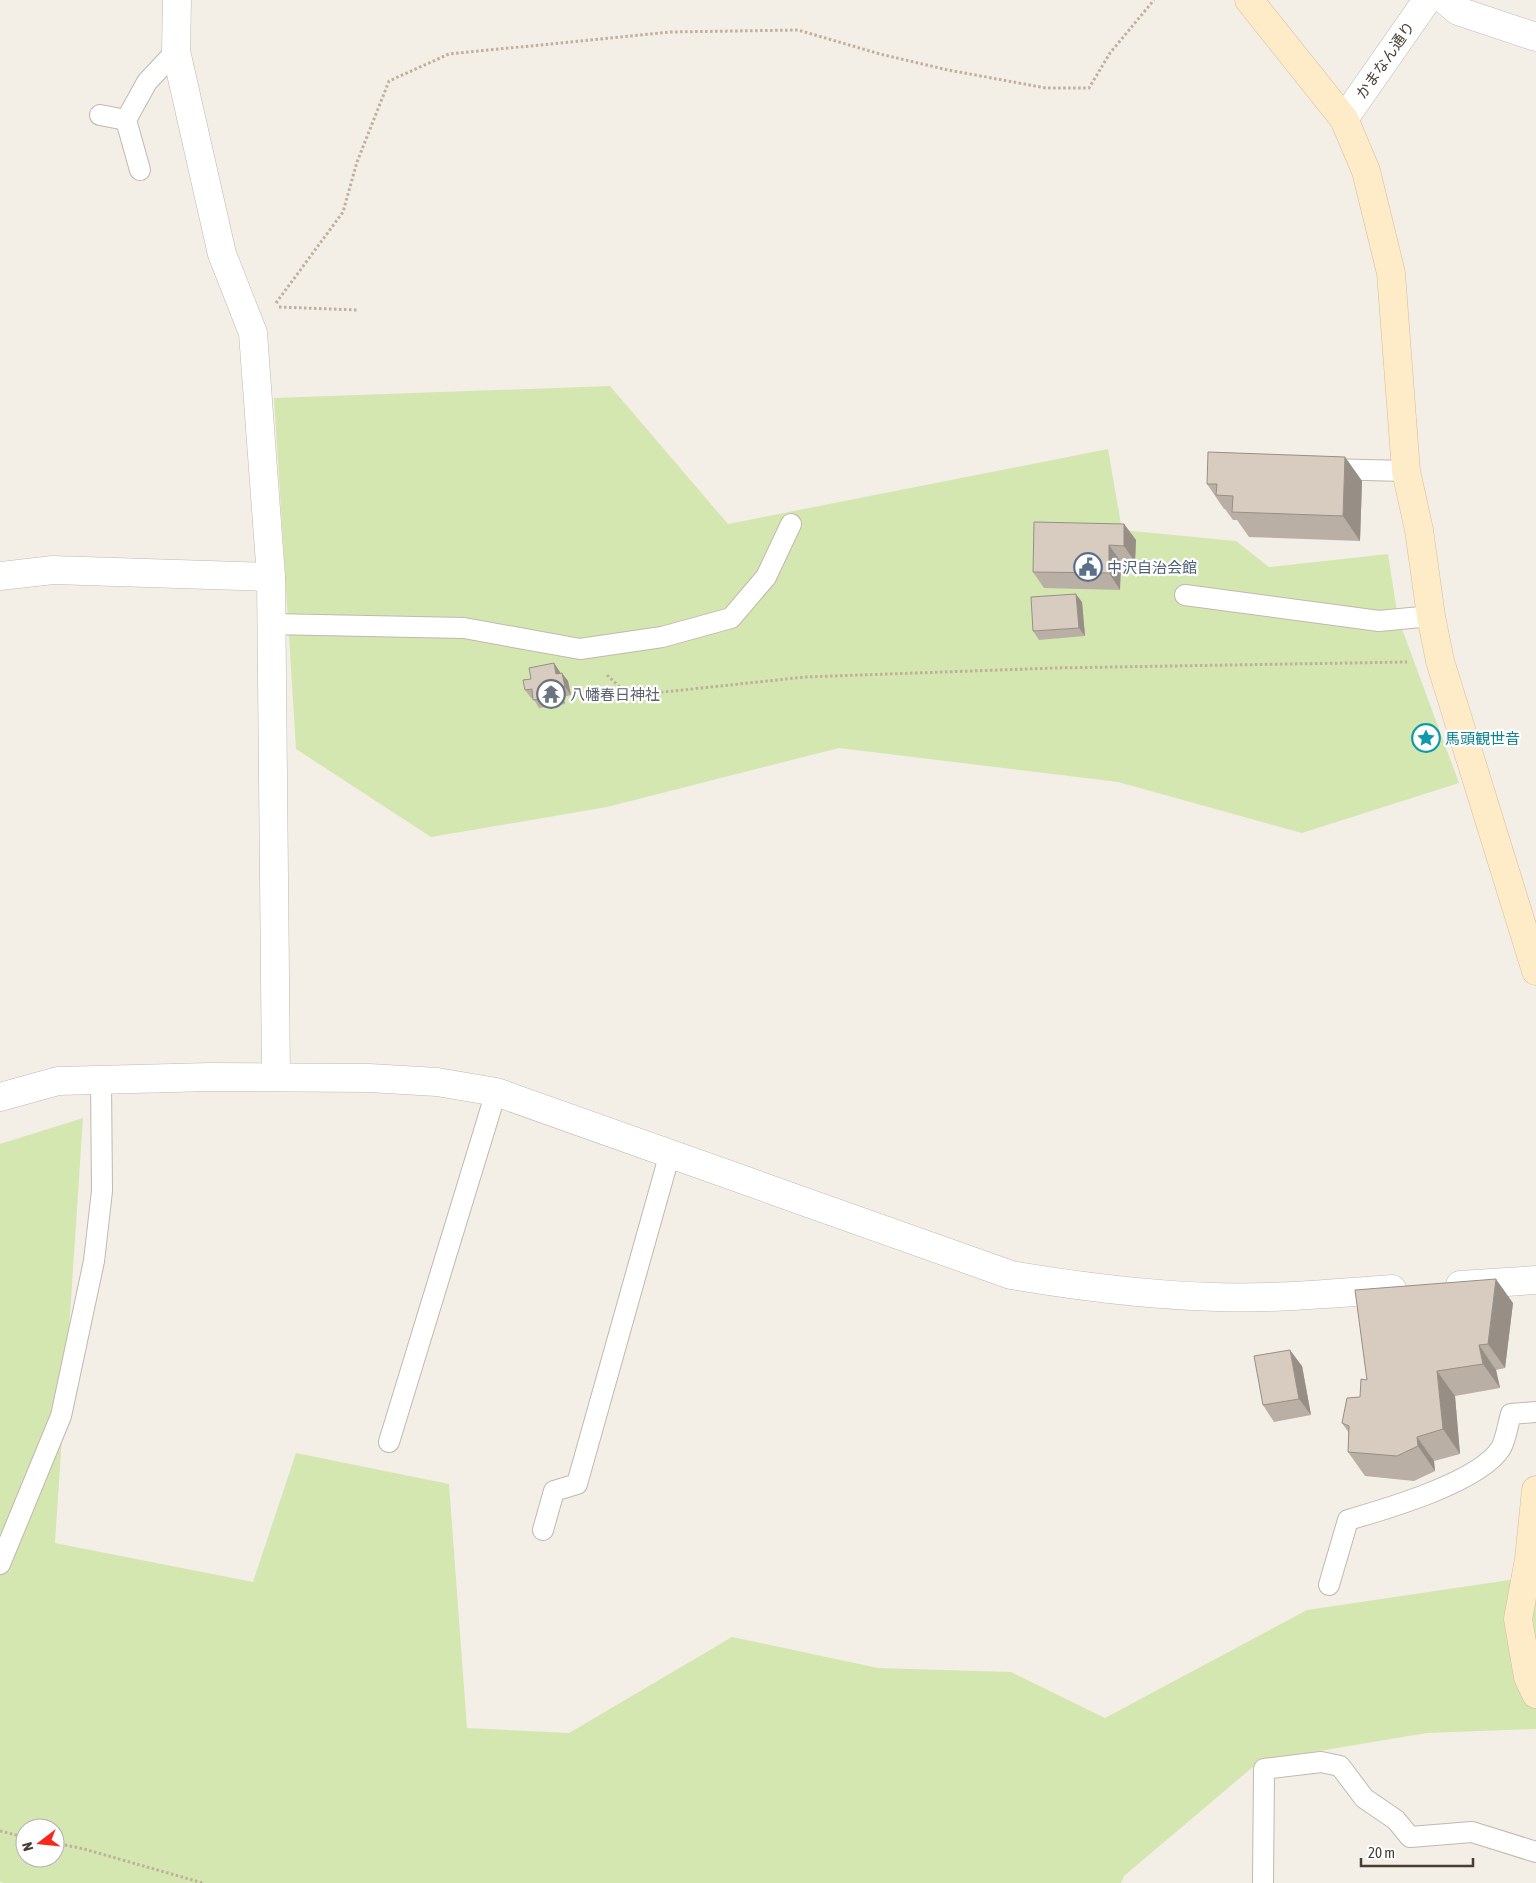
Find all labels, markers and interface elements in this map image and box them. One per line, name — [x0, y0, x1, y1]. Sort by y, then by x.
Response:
street label: かまなん通り — [1352, 18, 1418, 102]
public building icon: 中沢自治会館 — [1073, 552, 1103, 582]
place label: 中沢自治会館 — [1107, 559, 1197, 576]
temple icon: 八幡春日神社 — [536, 679, 566, 709]
place label: 八幡春日神社 — [570, 686, 660, 703]
place icon: 馬頭観世音 — [1411, 723, 1441, 753]
place label: 馬頭観世音 — [1445, 730, 1520, 747]
north arrow — [15, 1818, 65, 1868]
scale bar — [1361, 1836, 1474, 1868]
text: N — [19, 1840, 36, 1853]
text: 20 m — [1368, 1844, 1395, 1861]

